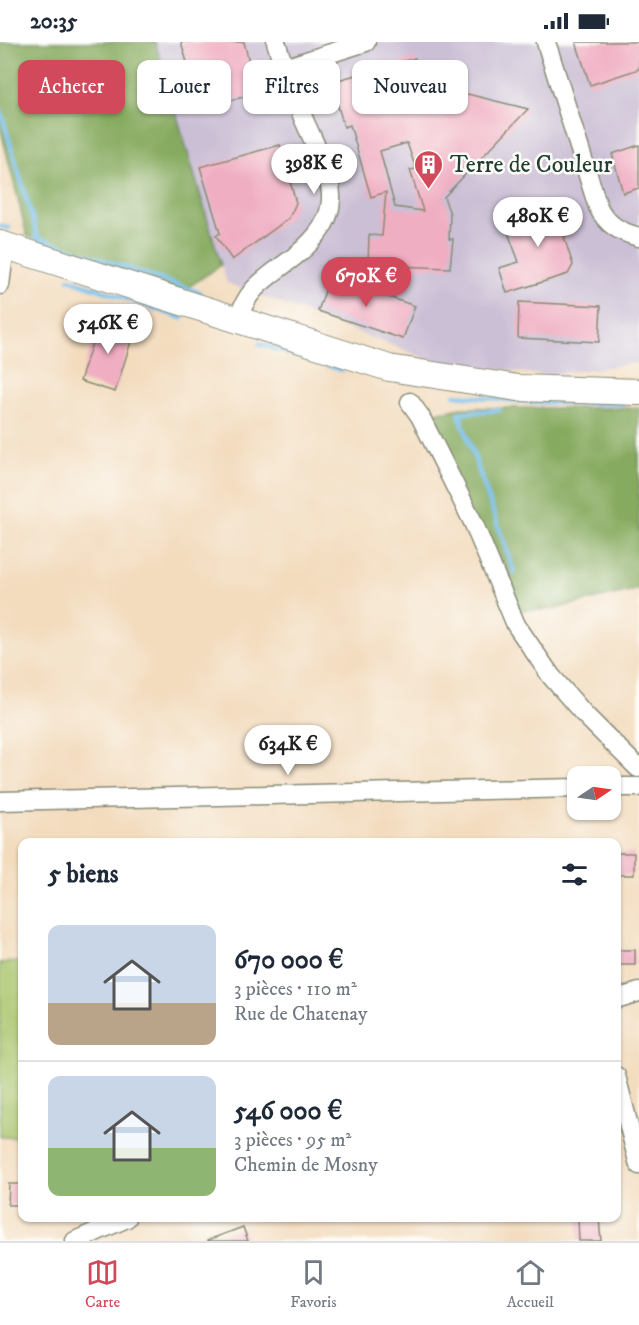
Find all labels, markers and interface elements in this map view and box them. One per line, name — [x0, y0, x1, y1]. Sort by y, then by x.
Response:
text: 20:35 — [30, 8, 78, 35]
chip: Acheter — [18, 60, 125, 114]
chip: Louer — [137, 60, 231, 114]
chip: Filtres — [243, 60, 340, 114]
chip: Nouveau — [352, 60, 468, 114]
pin: 398K € — [265, 144, 363, 195]
building icon: Terre de Couleur — [413, 148, 445, 190]
place label: Terre de Couleur — [450, 150, 613, 180]
text: 398K € — [285, 151, 343, 176]
pin: 480K € — [489, 197, 587, 248]
text: 480K € — [507, 204, 569, 229]
pin: 670K € — [317, 257, 415, 308]
text: 670K € — [335, 264, 397, 289]
pin: 546K € — [59, 304, 157, 355]
text: 546K € — [78, 311, 138, 336]
pin: 634K € — [239, 725, 337, 776]
text: 634K € — [258, 732, 318, 757]
north arrow — [567, 766, 621, 820]
map controls — [567, 766, 621, 820]
text: 5 biens — [48, 858, 118, 891]
icon: filters — [558, 858, 591, 891]
text: 670 000 € — [234, 944, 344, 977]
icon: home — [96, 949, 168, 1021]
text: 3 pièces · 110 m² — [234, 977, 357, 1002]
text: Rue de Chatenay — [234, 1002, 367, 1027]
text: 546 000 € — [234, 1095, 342, 1128]
icon: home — [96, 1100, 168, 1172]
text: 3 pièces · 95 m² — [234, 1128, 351, 1153]
text: Chemin de Mosny — [234, 1153, 378, 1178]
tab: Carte — [85, 1256, 120, 1312]
tab: Favoris — [290, 1256, 337, 1312]
tab: Accueil — [507, 1256, 554, 1312]

